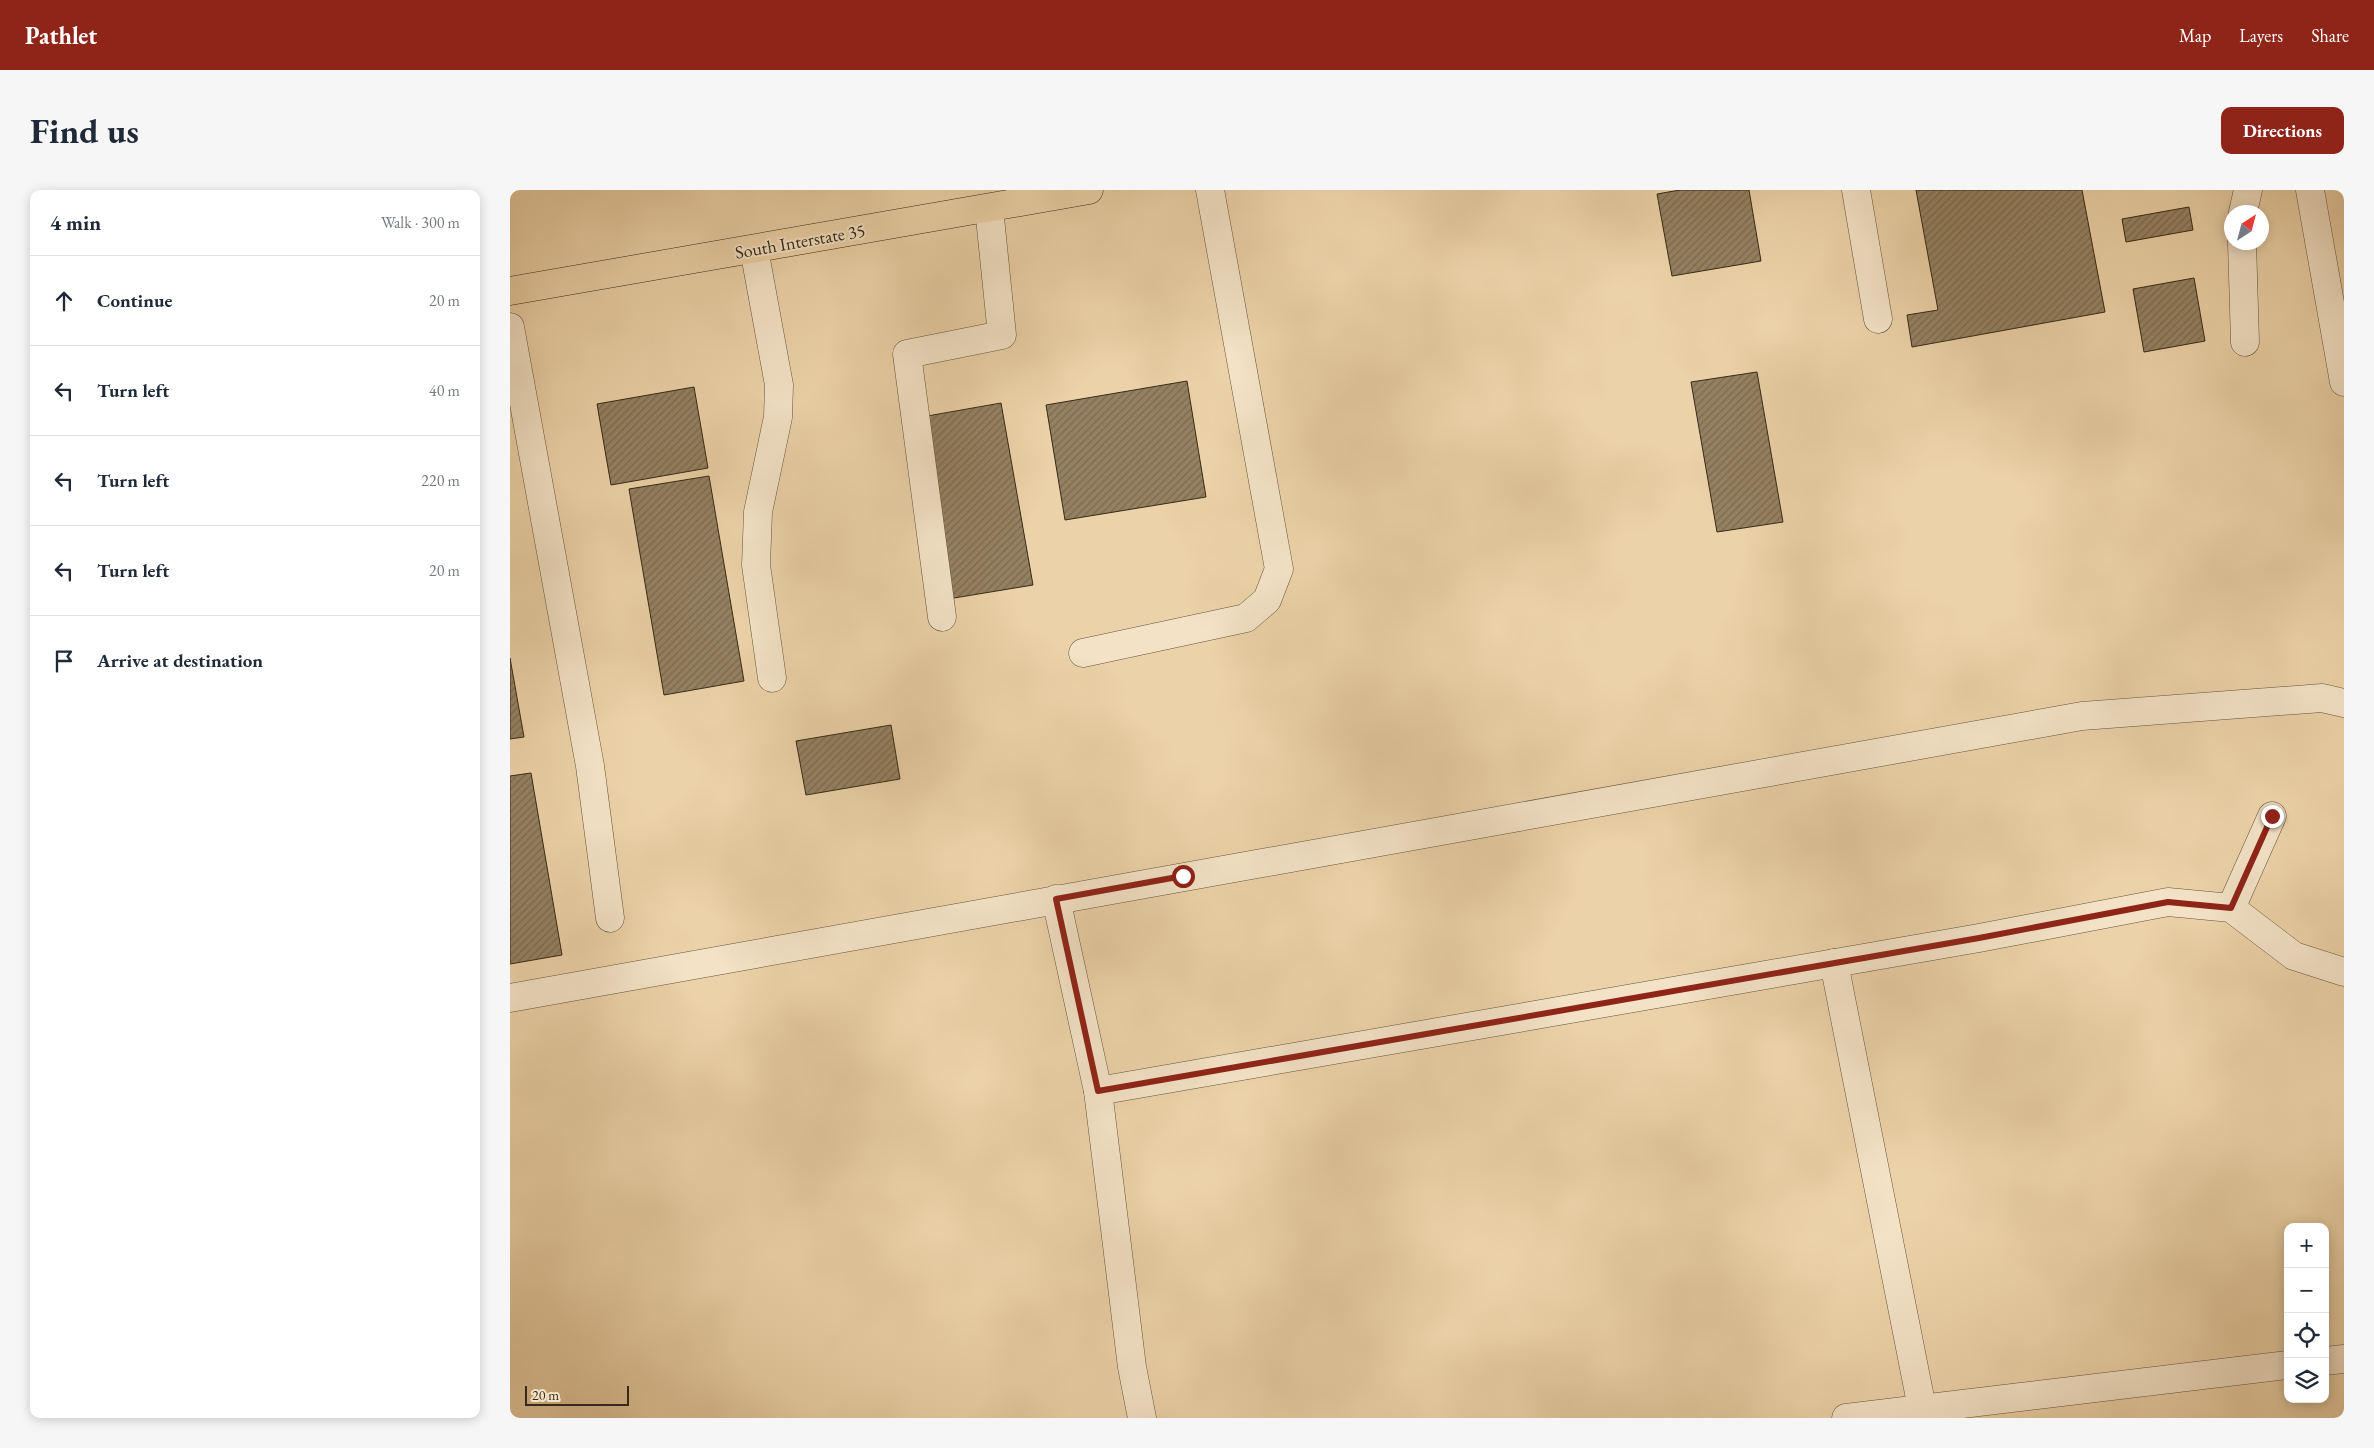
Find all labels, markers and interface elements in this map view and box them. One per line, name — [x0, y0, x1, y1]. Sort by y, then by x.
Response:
text: Pathlet — [25, 20, 97, 51]
text: Map — [2179, 24, 2211, 47]
text: Layers — [2239, 24, 2283, 47]
text: Share — [2311, 24, 2349, 47]
button: Directions — [2221, 107, 2344, 154]
text: Find us — [30, 108, 139, 153]
north arrow — [2224, 205, 2269, 250]
text: 4 min — [50, 209, 101, 236]
text: Walk · 300 m — [381, 212, 460, 233]
street label: South Interstate 35 — [733, 218, 867, 264]
icon: ahead — [50, 287, 78, 315]
text: Continue — [97, 288, 172, 313]
text: 20 m — [429, 290, 460, 311]
icon: left — [50, 377, 78, 405]
text: Turn left — [97, 378, 169, 403]
text: 40 m — [429, 380, 460, 401]
icon: left — [50, 467, 78, 495]
text: Turn left — [97, 468, 169, 493]
text: 220 m — [421, 470, 460, 491]
icon: left — [50, 557, 78, 585]
text: Turn left — [97, 558, 169, 583]
text: 20 m — [429, 560, 460, 581]
icon: arrive — [50, 647, 78, 675]
text: Arrive at destination — [97, 648, 263, 673]
route end — [2261, 805, 2284, 828]
route start — [1172, 865, 1195, 888]
map controls — [2284, 1223, 2329, 1403]
button: + — [2284, 1223, 2329, 1268]
button: − — [2284, 1268, 2329, 1313]
button: locate — [2284, 1313, 2329, 1358]
button: layers — [2284, 1358, 2329, 1403]
scale bar — [525, 1383, 629, 1406]
text: 20 m — [532, 1386, 559, 1404]

